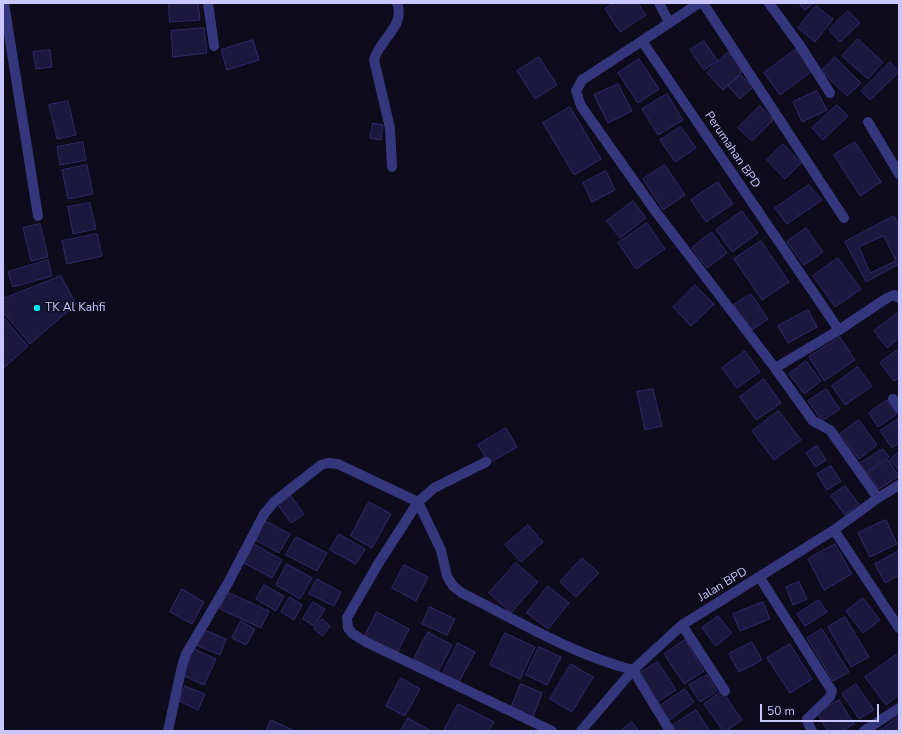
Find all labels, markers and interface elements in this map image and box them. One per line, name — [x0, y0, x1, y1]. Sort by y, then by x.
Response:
street label: Perumahan BPD — [701, 109, 763, 191]
place label: TK Al Kahfi — [45, 301, 106, 315]
marker: TK Al Kahfi — [32, 303, 42, 313]
street label: Jalan BPD — [696, 565, 750, 605]
scale bar — [762, 696, 881, 722]
text: 50 m — [767, 703, 795, 719]

